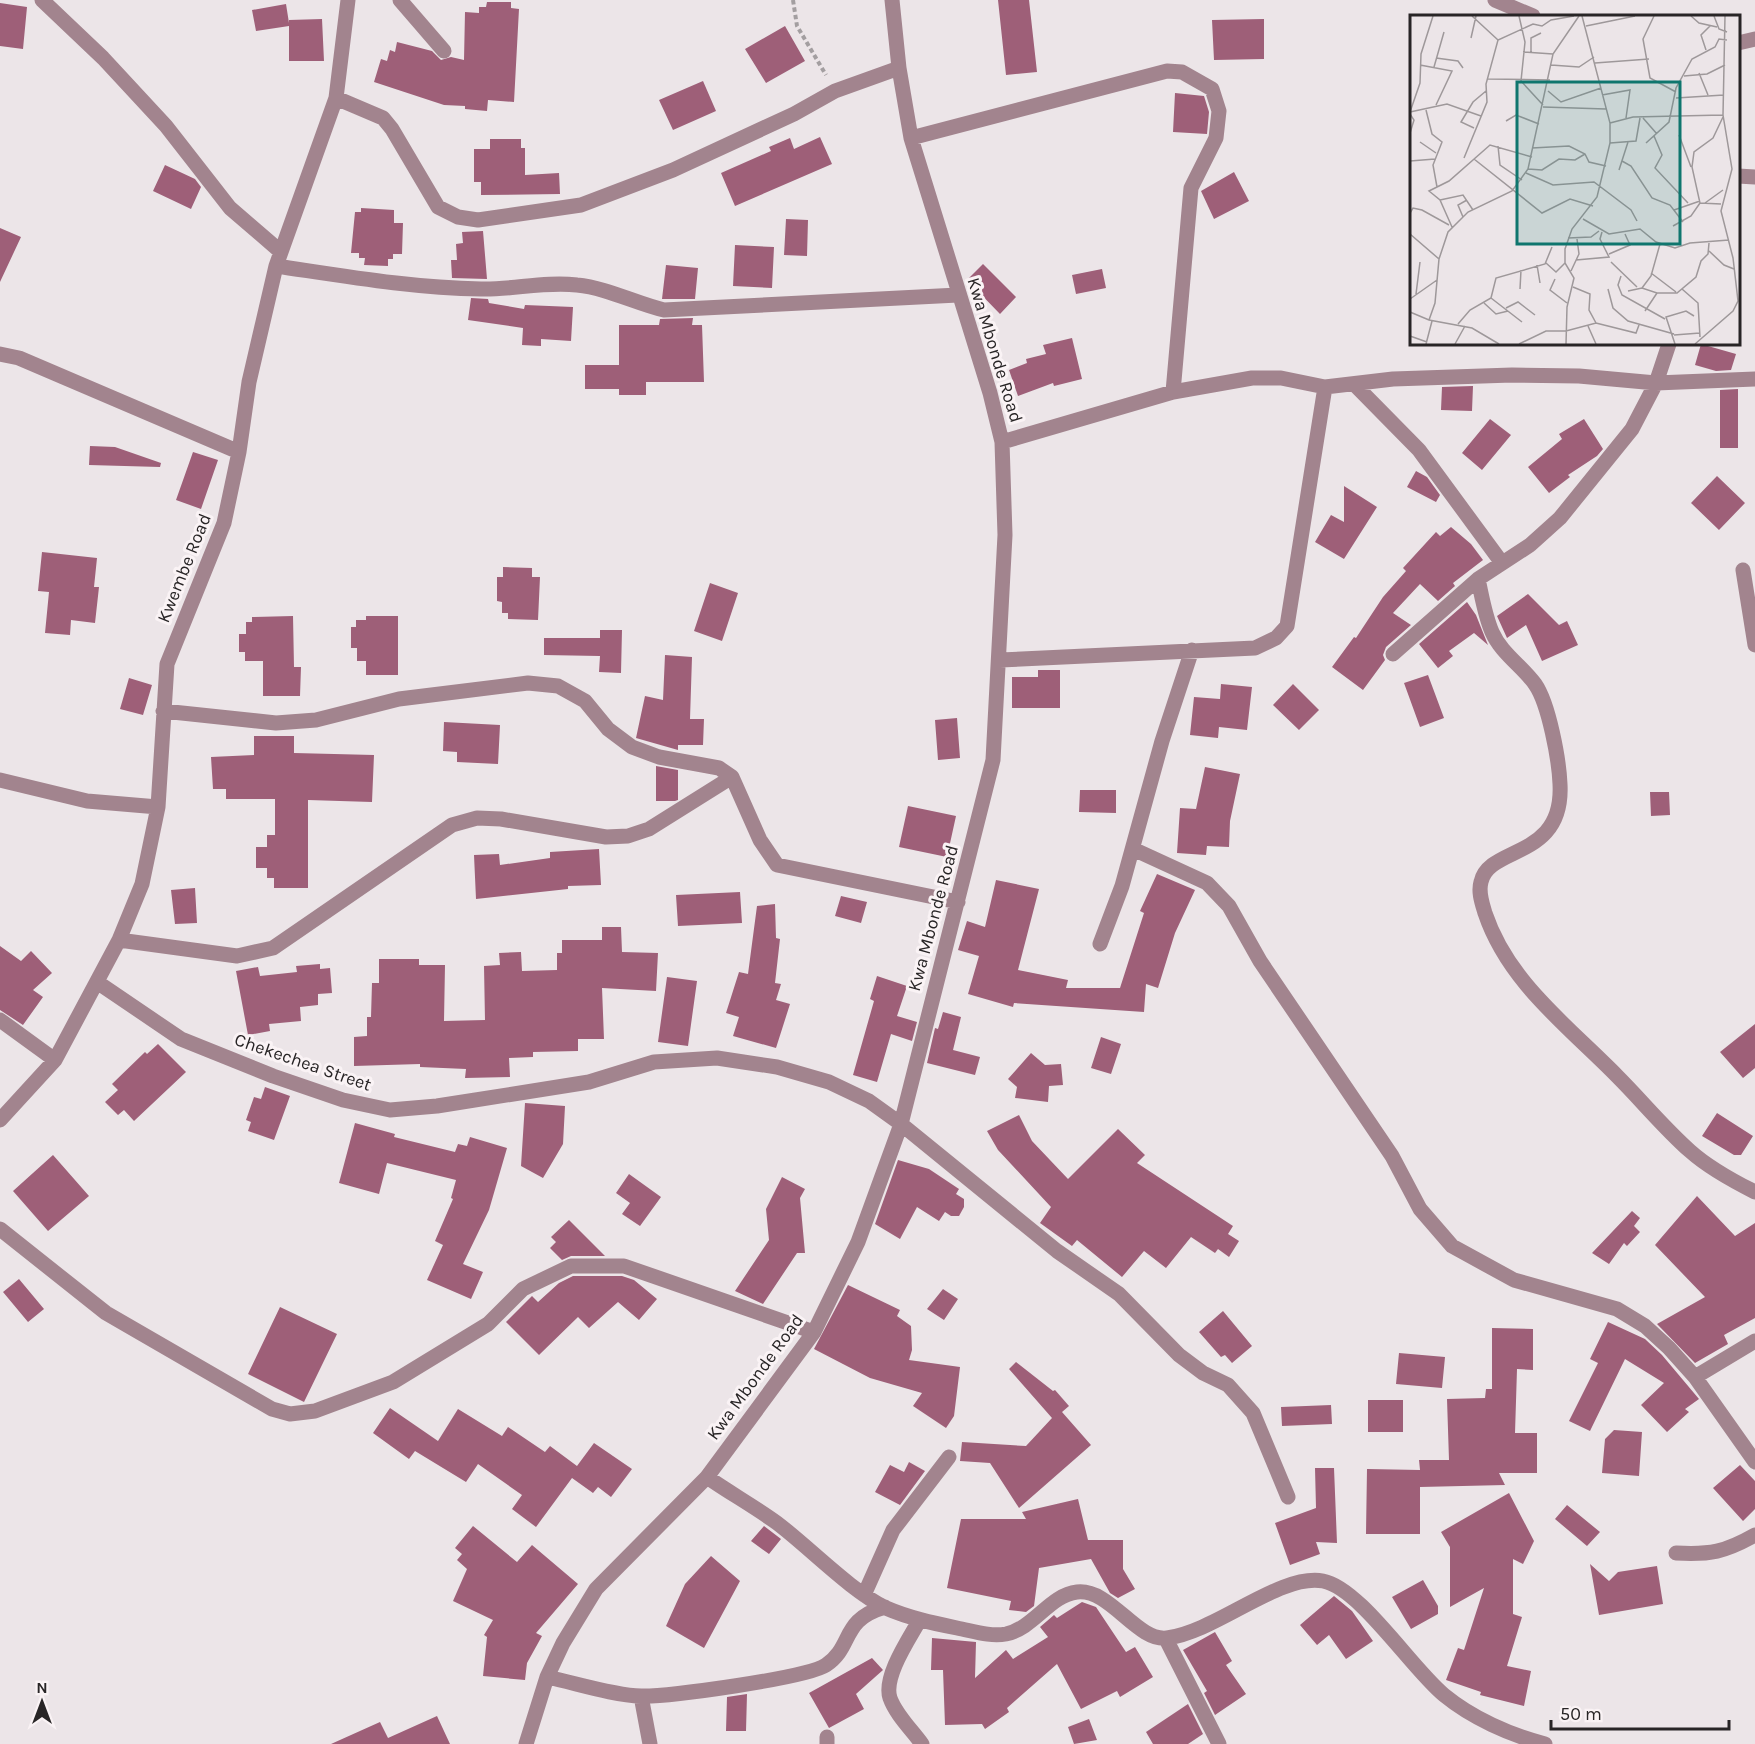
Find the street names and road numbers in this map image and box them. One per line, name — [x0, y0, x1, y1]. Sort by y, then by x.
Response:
street label: Kwa Mbonde Road — [962, 275, 1028, 425]
street label: Kwembe Road — [152, 510, 216, 626]
street label: Kwa Mbonde Road — [903, 843, 963, 993]
street label: Chekechea Street — [232, 1028, 375, 1096]
street label: Kwa Mbonde Road — [702, 1310, 808, 1444]

